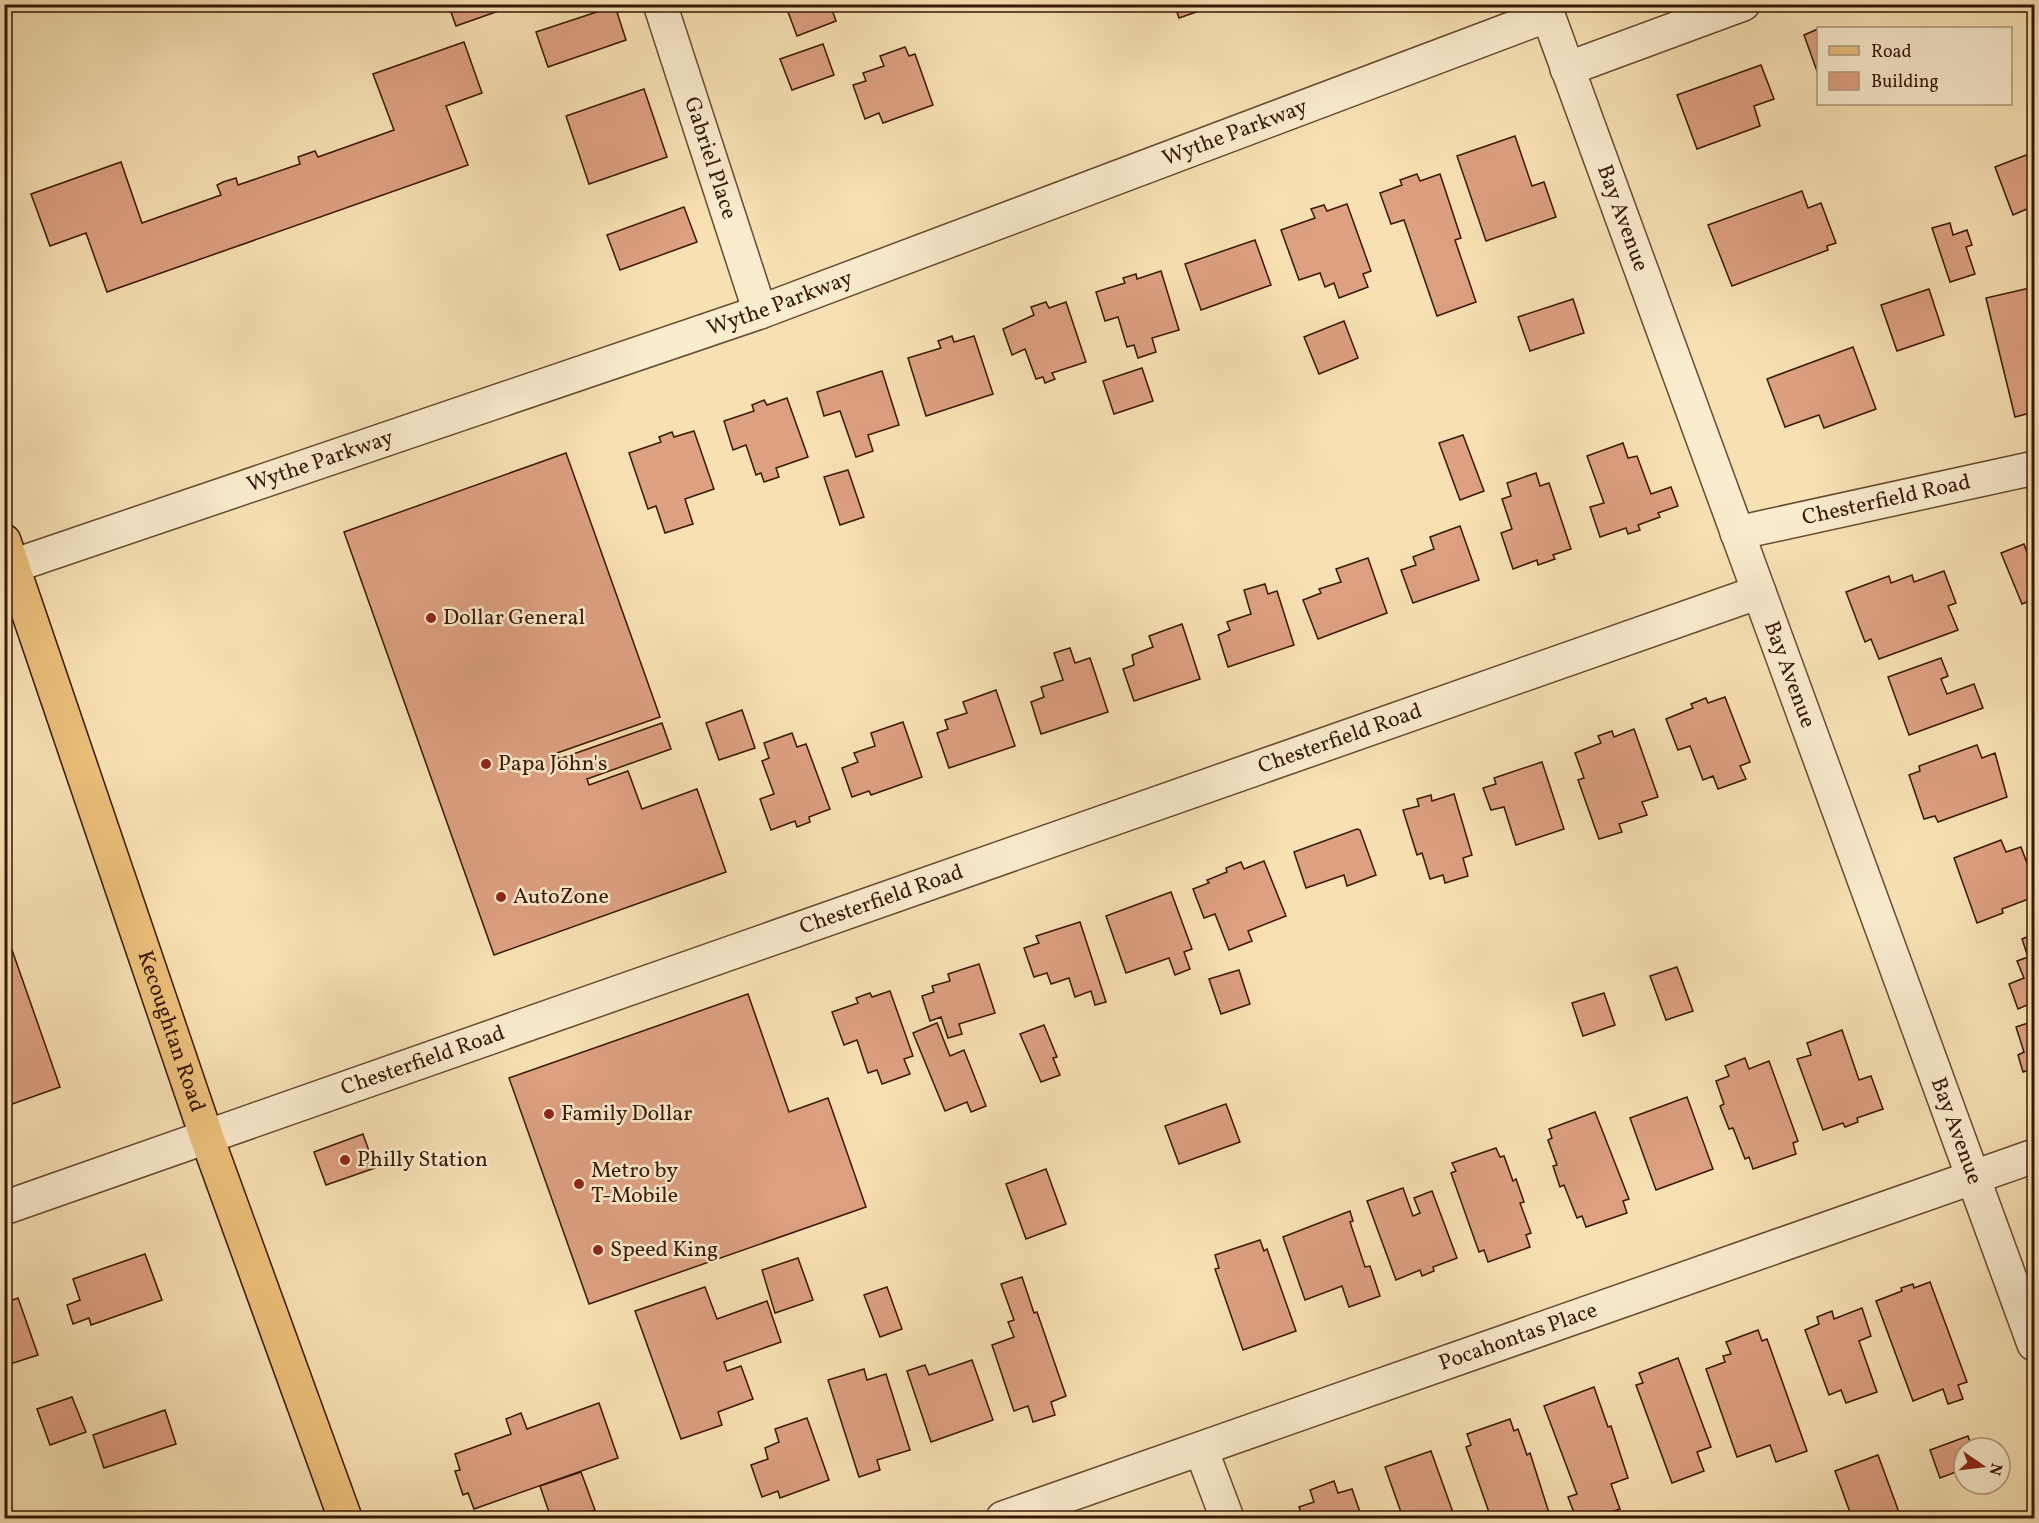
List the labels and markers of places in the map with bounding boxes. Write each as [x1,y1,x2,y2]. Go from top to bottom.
place label: Dollar General [443,603,585,634]
marker: Dollar General [424,611,438,625]
place label: Papa John's [498,749,607,780]
marker: Papa John's [479,757,493,771]
place label: AutoZone [513,882,609,913]
marker: AutoZone [494,890,508,904]
place label: Family Dollar [561,1099,692,1130]
marker: Family Dollar [542,1107,556,1121]
place label: Philly Station [357,1145,488,1176]
marker: Philly Station [338,1153,352,1167]
place label: Metro by T-Mobile [591,1156,678,1212]
marker: Metro by T-Mobile [572,1177,586,1191]
place label: Speed King [610,1235,718,1266]
marker: Speed King [591,1243,605,1257]

